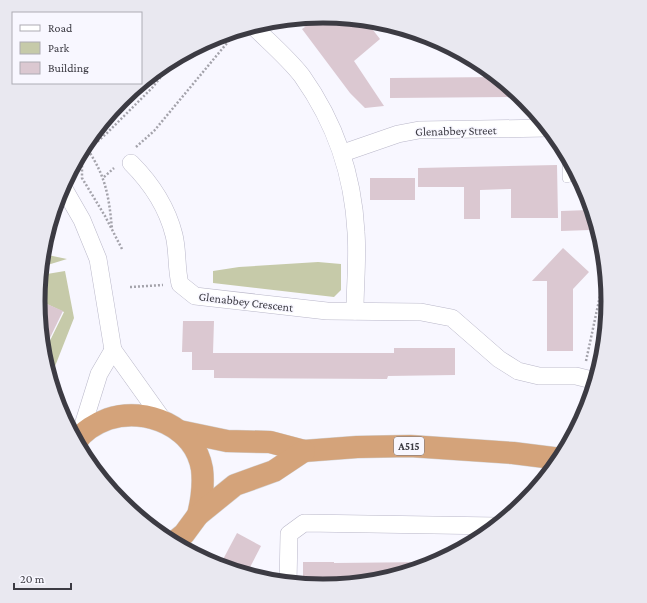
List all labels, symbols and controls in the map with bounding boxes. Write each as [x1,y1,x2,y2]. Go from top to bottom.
legend [12,12,142,84]
text: Road [48,21,73,35]
text: Park [48,41,70,55]
text: Building [48,61,89,75]
street label: Glenabbey Street [415,123,498,139]
street label: Glenabbey Crescent [198,289,295,315]
road number: A515 [394,437,424,455]
scale bar [14,565,71,591]
text: 20 m [20,572,45,586]

